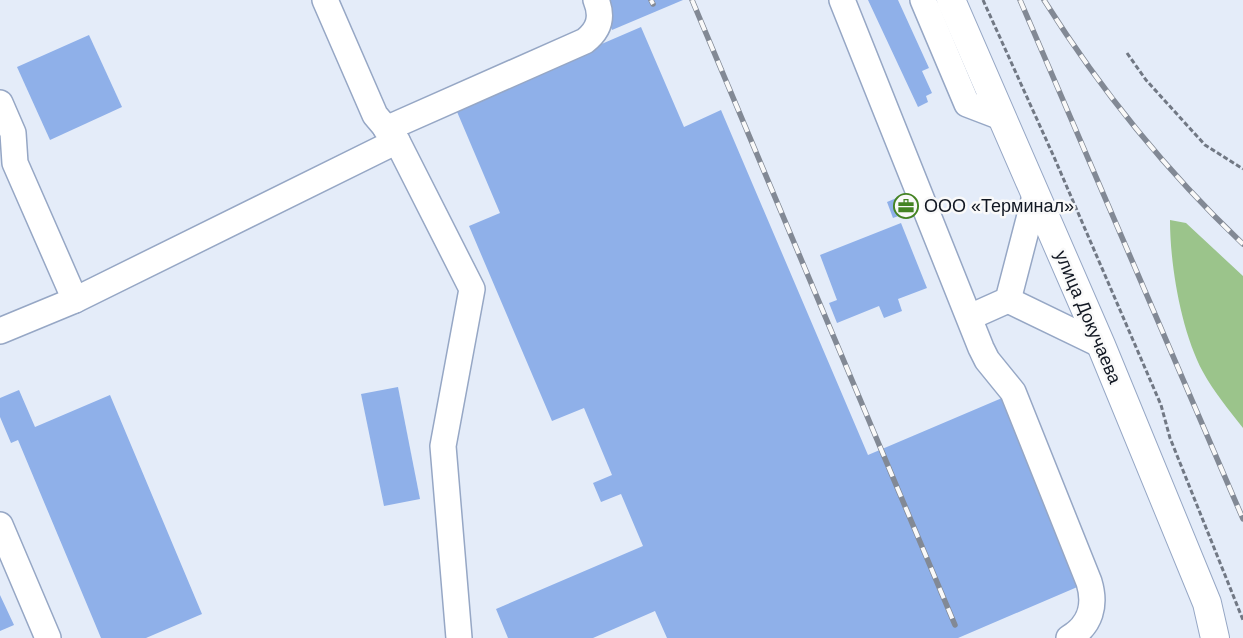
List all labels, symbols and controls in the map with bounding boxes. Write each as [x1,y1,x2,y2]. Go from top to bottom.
office icon: ООО «Терминал» [893,193,919,219]
place label: ООО «Терминал» [924,196,1074,216]
street label: улица Докучаева [1051,247,1125,388]

